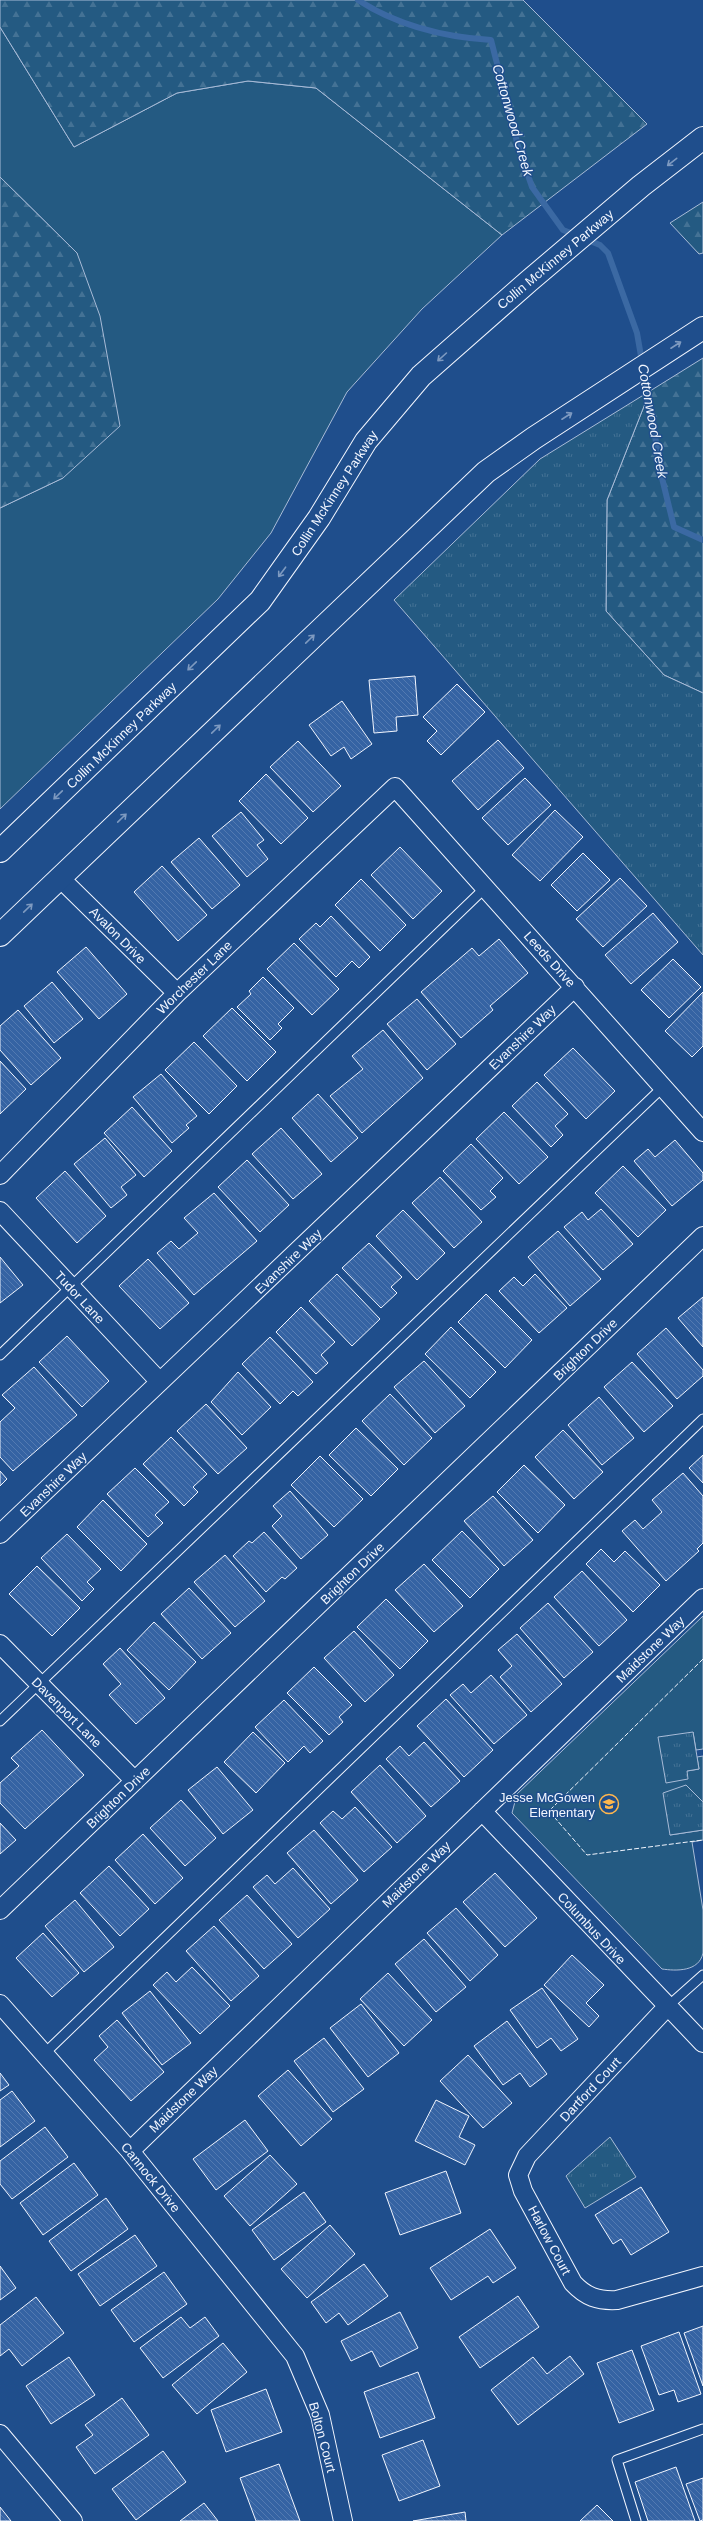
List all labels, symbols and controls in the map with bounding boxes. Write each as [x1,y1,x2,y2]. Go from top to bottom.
water label: Cottonwood Creek [489,62,537,179]
one-way arrow [667,158,678,166]
street label: Collin McKinney Parkway [494,206,617,312]
one-way arrow [670,341,682,349]
one-way arrow [438,352,448,361]
water label: Cottonwood Creek [635,363,671,480]
one-way arrow [561,412,572,420]
street label: Collin McKinney Parkway [288,427,381,559]
one-way arrow [277,567,286,578]
one-way arrow [305,634,315,644]
one-way arrow [187,661,197,671]
street label: Collin McKinney Parkway [63,679,180,792]
one-way arrow [211,724,221,733]
one-way arrow [53,790,63,800]
one-way arrow [117,814,127,823]
one-way arrow [23,903,33,913]
street label: Avalon Drive [86,904,149,967]
street label: Leeds Drive [521,929,578,990]
street label: Worchester Lane [154,938,235,1017]
street label: Evanshire Way [486,1001,559,1073]
street label: Evanshire Way [252,1225,325,1297]
street label: Tudor Lane [52,1268,108,1327]
street label: Brighton Drive [551,1315,620,1383]
street label: Evanshire Way [17,1448,90,1520]
street label: Brighton Drive [318,1539,387,1607]
street label: Maidstone Way [613,1613,688,1686]
street label: Davenport Lane [29,1674,105,1750]
street label: Brighton Drive [84,1763,153,1831]
place label: Jesse McGowen Elementary [499,1790,595,1820]
school or university icon: Jesse McGowen Elementary [598,1793,620,1815]
street label: Maidstone Way [379,1838,454,1911]
street label: Columbus Drive [555,1889,629,1967]
street label: Dartford Court [557,2054,624,2125]
street label: Maidstone Way [146,2063,221,2136]
street label: Cannock Drive [118,2139,183,2215]
street label: Harlow Court [525,2203,574,2278]
street label: Bolton Court [306,2400,339,2474]

